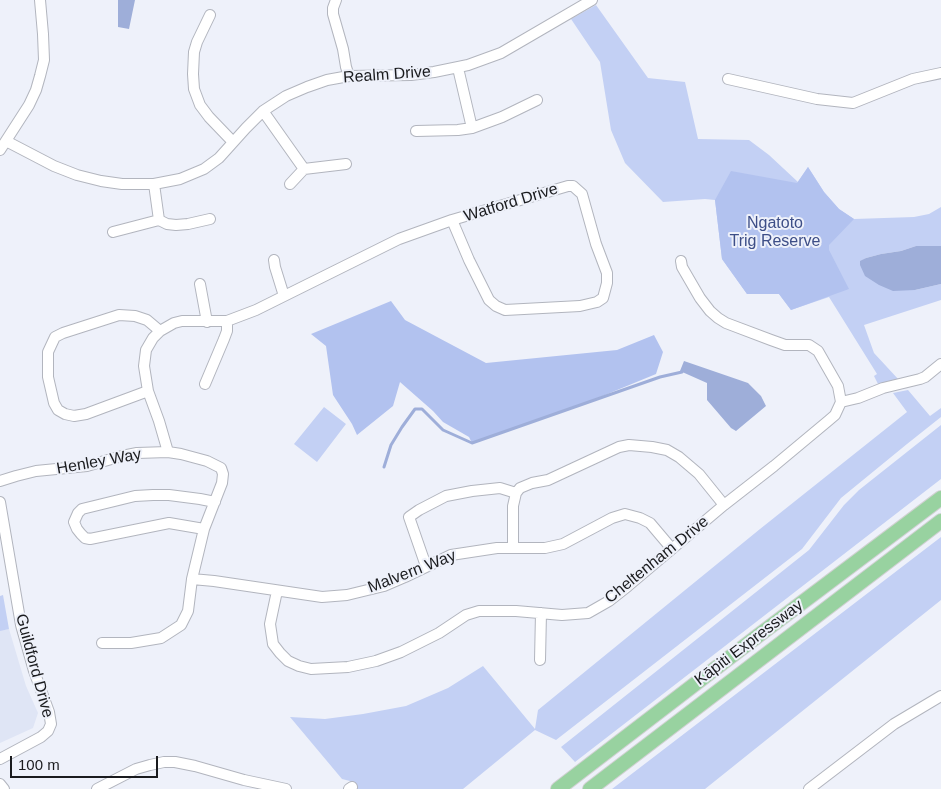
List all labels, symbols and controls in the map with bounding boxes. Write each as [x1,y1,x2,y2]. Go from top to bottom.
street label: Realm Drive [342,62,432,88]
street label: Watford Drive [462,180,560,226]
park label: Ngatoto Trig Reserve [730,214,820,252]
street label: Henley Way [55,445,143,479]
street label: Cheltenham Drive [601,512,713,608]
street label: Malvern Way [365,546,459,598]
street label: Kāpiti Expressway [691,596,807,690]
street label: Guildford Drive [11,612,57,720]
scale bar [12,746,160,778]
text: 100 m [18,756,60,773]

